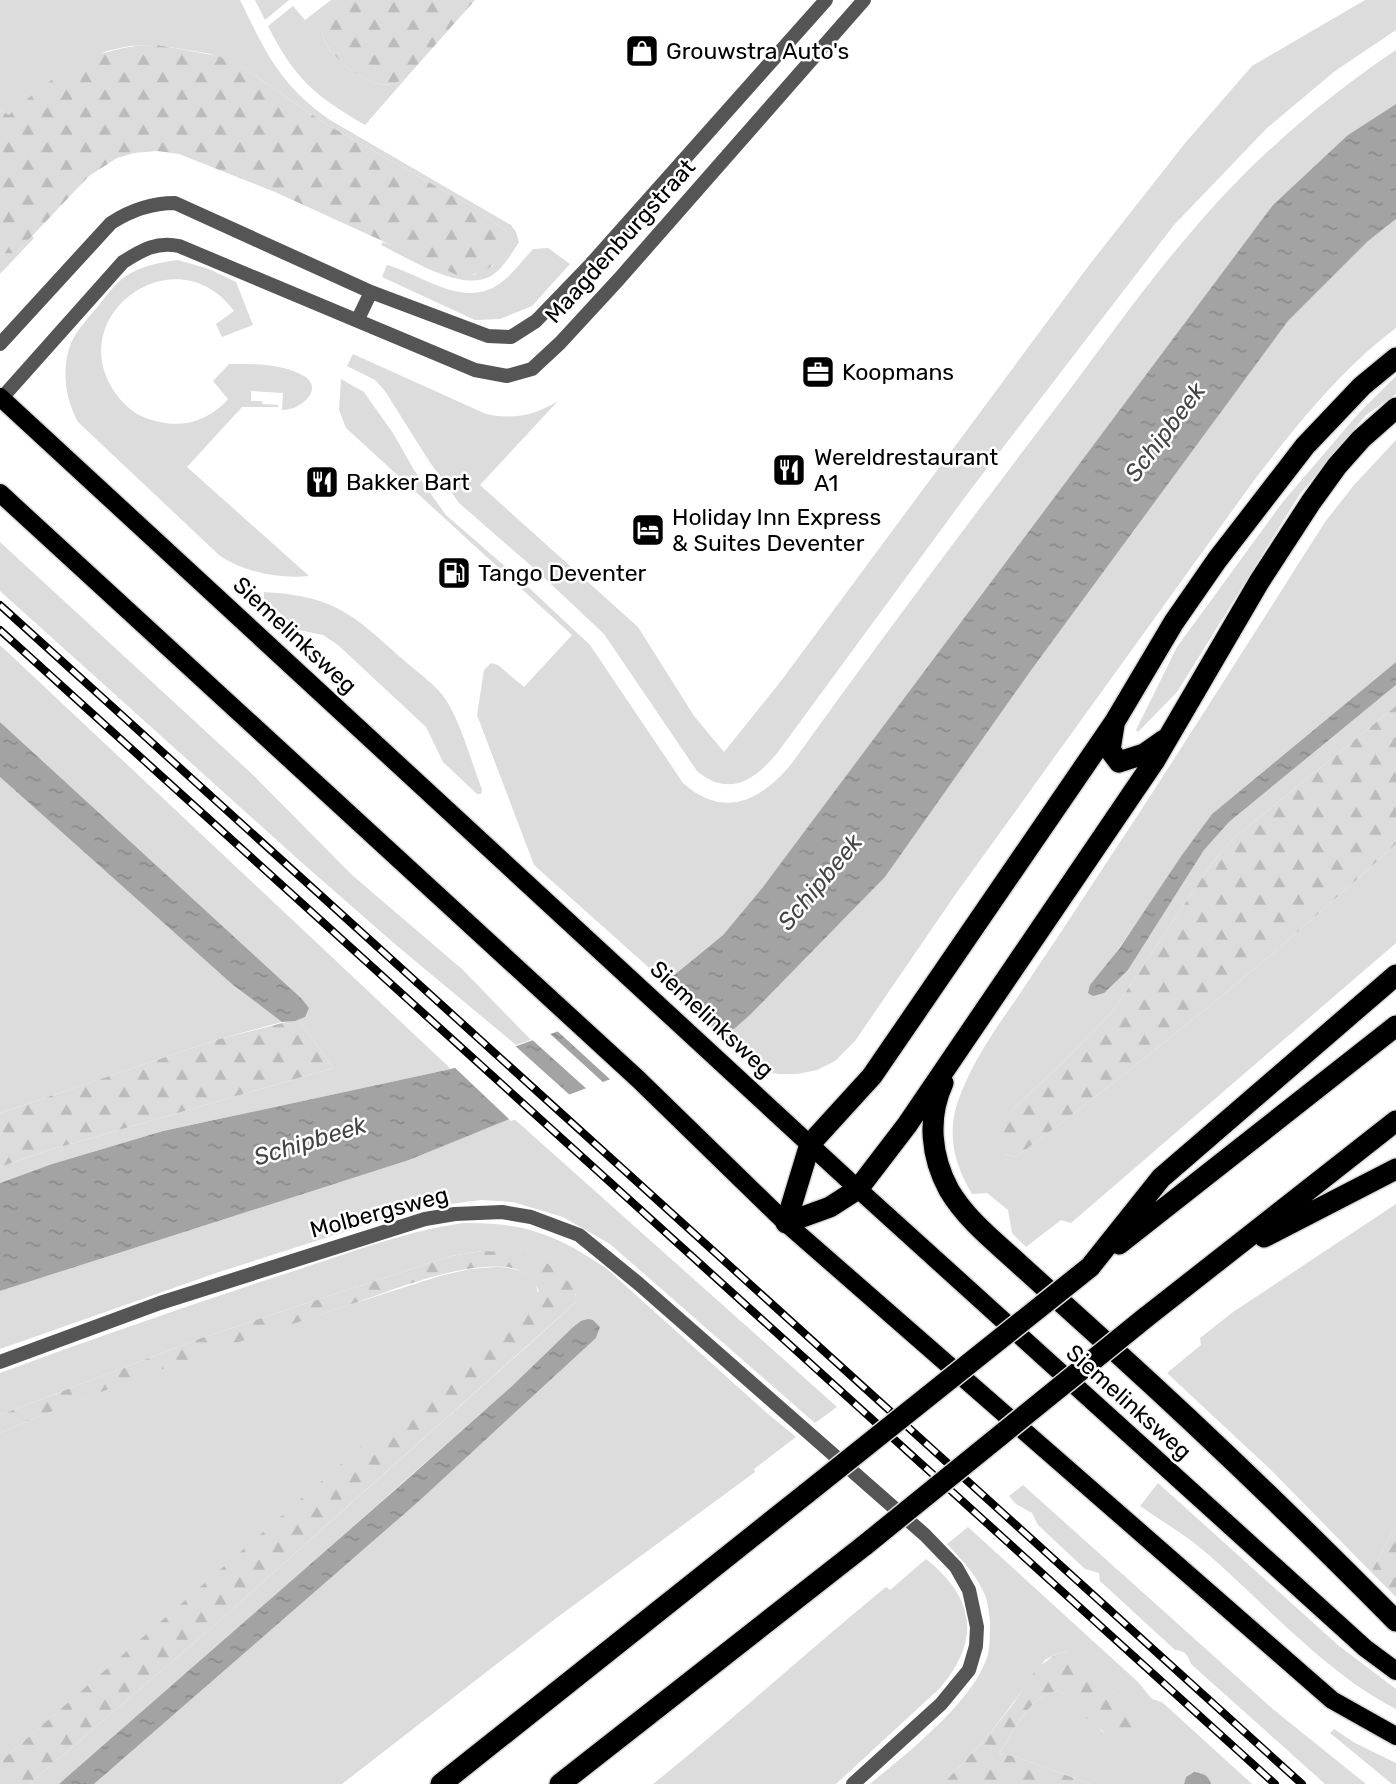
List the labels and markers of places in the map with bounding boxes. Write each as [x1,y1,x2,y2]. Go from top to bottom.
shop icon: Grouwstra Auto's [623,32,661,70]
place label: Grouwstra Auto's [666,37,849,65]
office icon: Koopmans [799,353,837,391]
place label: Koopmans [842,358,954,386]
place label: Wereldrestaurant A1 [814,443,998,497]
restaurant icon: Wereldrestaurant A1 [770,451,808,489]
restaurant icon: Bakker Bart [303,463,341,501]
place label: Bakker Bart [346,468,470,496]
place label: Holiday Inn Express & Suites Deventer [672,503,881,557]
hotel icon: Holiday Inn Express & Suites Deventer [629,511,667,549]
fuel station icon: Tango Deventer [435,554,473,592]
place label: Tango Deventer [478,559,647,587]

